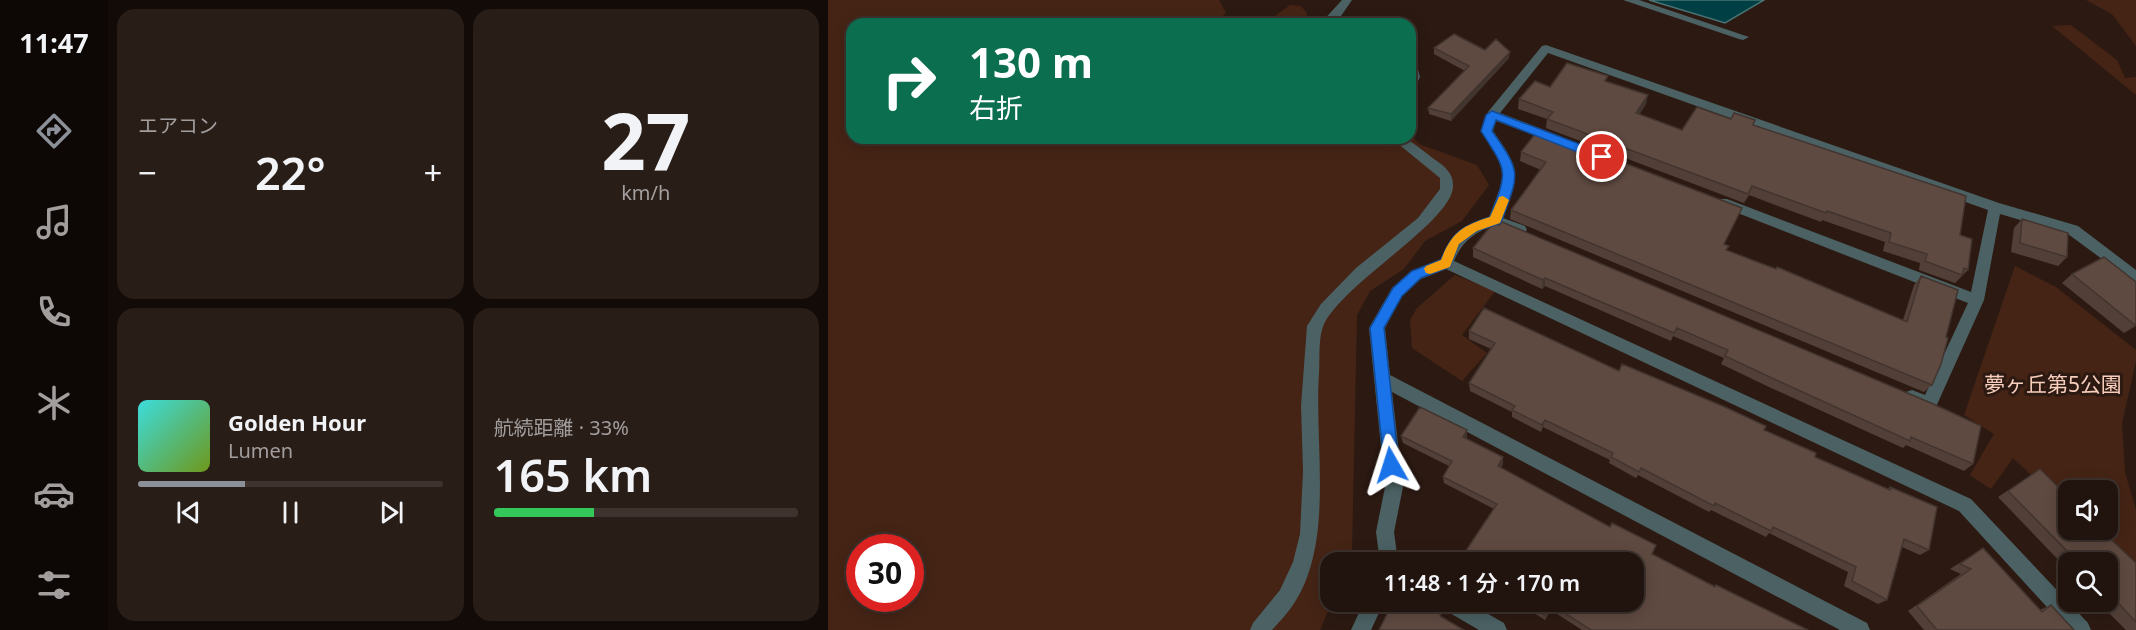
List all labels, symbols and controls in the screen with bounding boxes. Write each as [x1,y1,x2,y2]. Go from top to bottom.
text: 11:47 [19,24,89,61]
text: 130 m [969,33,1093,90]
icon: right [870,42,948,120]
text: 27 [601,87,690,193]
text: 右折 [969,89,1023,126]
icon: directions [33,110,75,152]
text: エアコン [138,112,218,139]
pin [1576,131,1627,182]
icon: arrive [1585,140,1618,173]
text: 22° [255,142,326,203]
text: − [138,150,157,195]
text: + [424,150,443,195]
text: km/h [621,179,670,206]
icon: music [33,201,75,243]
icon: phone [33,291,75,333]
park label: 夢ヶ丘第5公園 [1984,370,2122,398]
icon: climate [33,382,75,424]
text: Golden Hour [228,407,366,437]
text: 航続距離 · 33% [494,414,629,441]
position arrow [1359,433,1423,497]
text: Lumen [228,437,293,464]
text: 165 km [494,444,652,505]
icon: car [33,473,75,515]
map controls [2058,480,2118,612]
button: sound [2058,480,2118,540]
icon: previous [172,496,205,529]
icon: pause [274,496,307,529]
icon: next [375,496,408,529]
speed limit sign: 30 [846,534,924,612]
button: search [2058,552,2118,612]
icon: filters [33,564,75,606]
text: 11:48 · 1 分 · 170 m [1384,567,1580,597]

